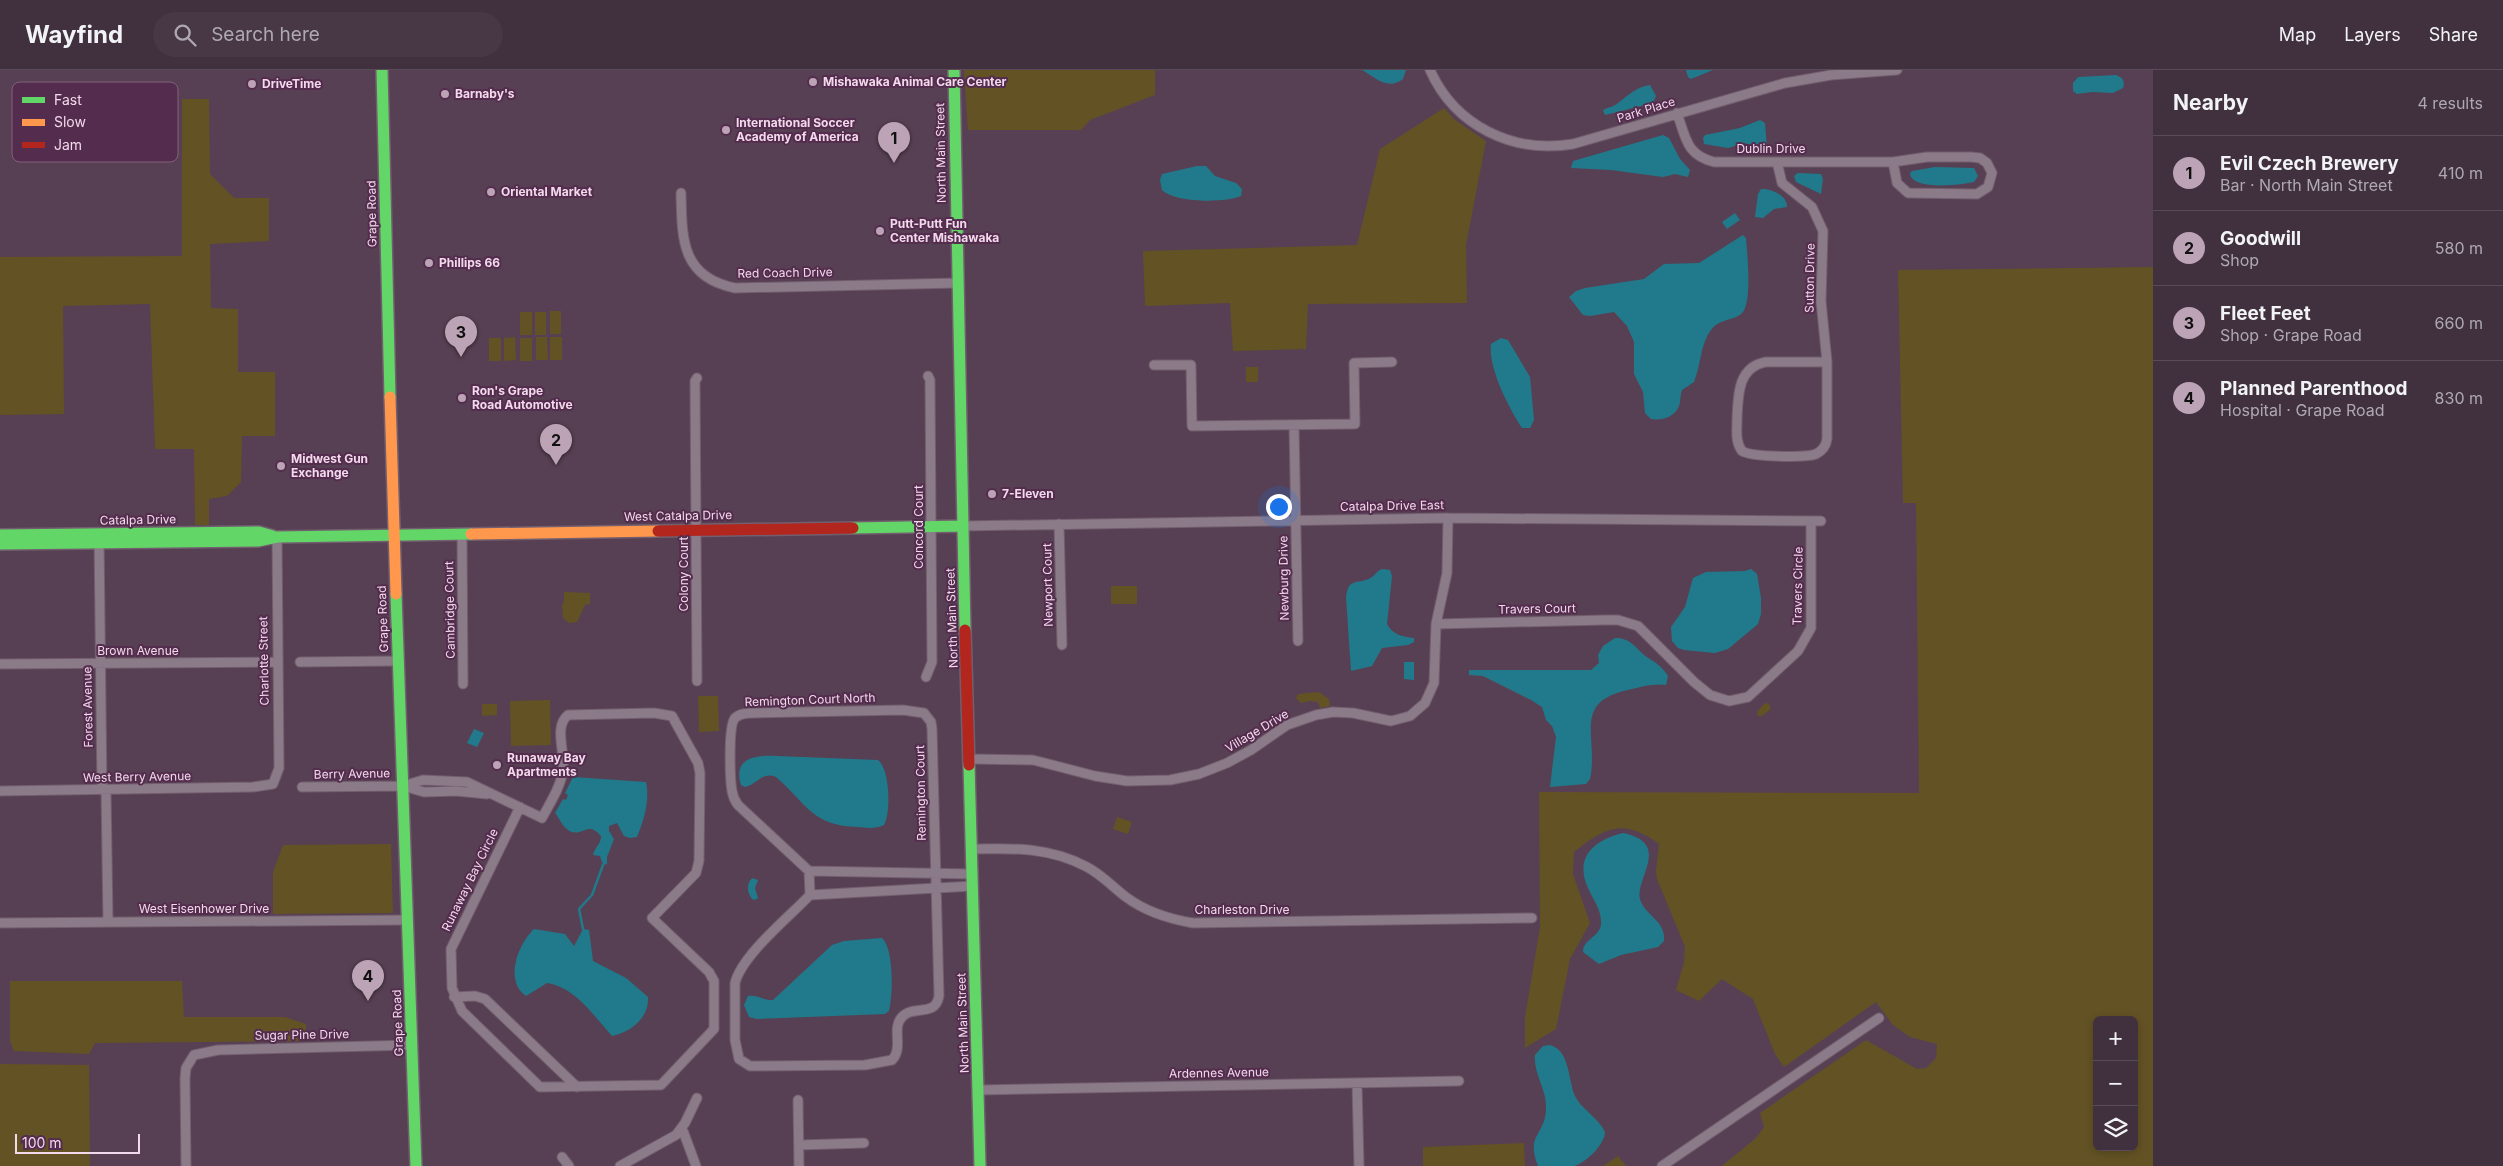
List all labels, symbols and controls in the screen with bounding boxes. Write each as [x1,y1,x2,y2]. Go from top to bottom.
search box [153,12,503,57]
text: Wayfind [25,20,123,49]
icon: search [171,21,199,49]
text: Search here [211,23,320,46]
text: Map [2279,24,2316,45]
text: Layers [2344,24,2401,45]
text: Share [2429,24,2478,45]
place label: Mishawaka Animal Care Center [823,74,1007,89]
place label: DriveTime [262,76,321,91]
marker: Mishawaka Animal Care Center [807,76,819,88]
marker: DriveTime [246,78,258,90]
legend [12,82,178,162]
place label: Barnaby's [455,86,515,101]
marker: Barnaby's [439,88,451,100]
text: Nearby [2173,90,2248,115]
text: Fast [54,91,82,108]
text: 4 results [2418,93,2483,113]
street label: Park Place [1615,94,1677,125]
street label: North Main Street [932,103,949,203]
text: Slow [54,113,86,130]
place label: International Soccer Academy of America [736,115,859,144]
pin: 1 [878,122,910,163]
marker: International Soccer Academy of America [720,124,732,136]
text: Jam [54,136,82,153]
street label: Dublin Drive [1736,141,1806,156]
text: Evil Czech Brewery [2220,152,2399,175]
text: 1 [2186,163,2192,183]
text: 410 m [2438,163,2483,183]
text: Bar · North Main Street [2220,175,2393,195]
street label: Grape Road [363,180,380,248]
place label: Oriental Market [501,184,593,199]
marker: Oriental Market [485,186,497,198]
place label: Putt-Putt Fun Center Mishawaka [890,216,999,245]
marker: Putt-Putt Fun Center Mishawaka [874,225,886,237]
text: Goodwill [2220,227,2301,250]
text: 2 [2184,238,2194,258]
text: 580 m [2435,238,2483,258]
street label: Sutton Drive [1801,243,1818,313]
text: Shop [2220,250,2259,270]
place label: Phillips 66 [439,255,500,270]
marker: Phillips 66 [423,257,435,269]
street label: Red Coach Drive [737,264,833,281]
text: Fleet Feet [2220,302,2311,325]
text: 3 [2184,313,2194,333]
text: 660 m [2435,313,2483,333]
pin: 3 [445,316,477,357]
text: Shop · Grape Road [2220,325,2362,345]
text: Planned Parenthood [2220,377,2408,400]
place label: Ron's Grape Road Automotive [472,383,573,412]
text: 4 [2184,388,2194,408]
text: 830 m [2435,388,2483,408]
marker: Ron's Grape Road Automotive [456,392,468,404]
text: Hospital · Grape Road [2220,400,2385,420]
pin: 2 [540,424,572,465]
place label: Midwest Gun Exchange [291,451,368,480]
marker: Midwest Gun Exchange [275,460,287,472]
street label: Concord Court [911,485,926,569]
place label: 7-Eleven [1002,486,1054,501]
marker: 7-Eleven [986,488,998,500]
your location [1266,494,1292,520]
street label: Catalpa Drive East [1340,497,1444,514]
street label: West Catalpa Drive [624,507,732,524]
street label: Catalpa Drive [100,511,176,528]
street label: Newburg Drive [1275,535,1292,621]
street label: Colony Court [676,537,691,611]
street label: Newport Court [1039,543,1056,627]
street label: Travers Circle [1789,547,1806,625]
street label: Cambridge Court [441,561,458,659]
street label: North Main Street [942,568,961,668]
street label: Grape Road [374,585,391,653]
street label: Travers Court [1498,600,1576,617]
street label: Charlotte Street [255,616,272,706]
street label: Brown Avenue [97,643,179,658]
street label: Forest Avenue [79,666,96,748]
street label: Remington Court North [744,690,876,709]
street label: Village Drive [1222,706,1291,755]
street label: Remington Court [912,745,929,841]
place label: Runaway Bay Apartments [507,750,586,779]
marker: Runaway Bay Apartments [491,759,503,771]
street label: Berry Avenue [314,765,390,782]
street label: West Berry Avenue [83,768,191,785]
street label: Runaway Bay Circle [438,826,501,934]
street label: West Eisenhower Drive [139,901,269,916]
street label: Charleston Drive [1195,902,1289,917]
pin: 4 [352,960,384,1001]
street label: North Main Street [953,973,972,1073]
street label: Grape Road [389,989,406,1057]
map controls [2093,1016,2138,1151]
button: + [2093,1016,2138,1061]
street label: Sugar Pine Drive [255,1026,349,1043]
button: − [2093,1061,2138,1106]
street label: Ardennes Avenue [1169,1064,1269,1081]
button: layers [2093,1106,2138,1151]
scale bar [15,1131,140,1154]
text: 100 m [22,1134,62,1151]

